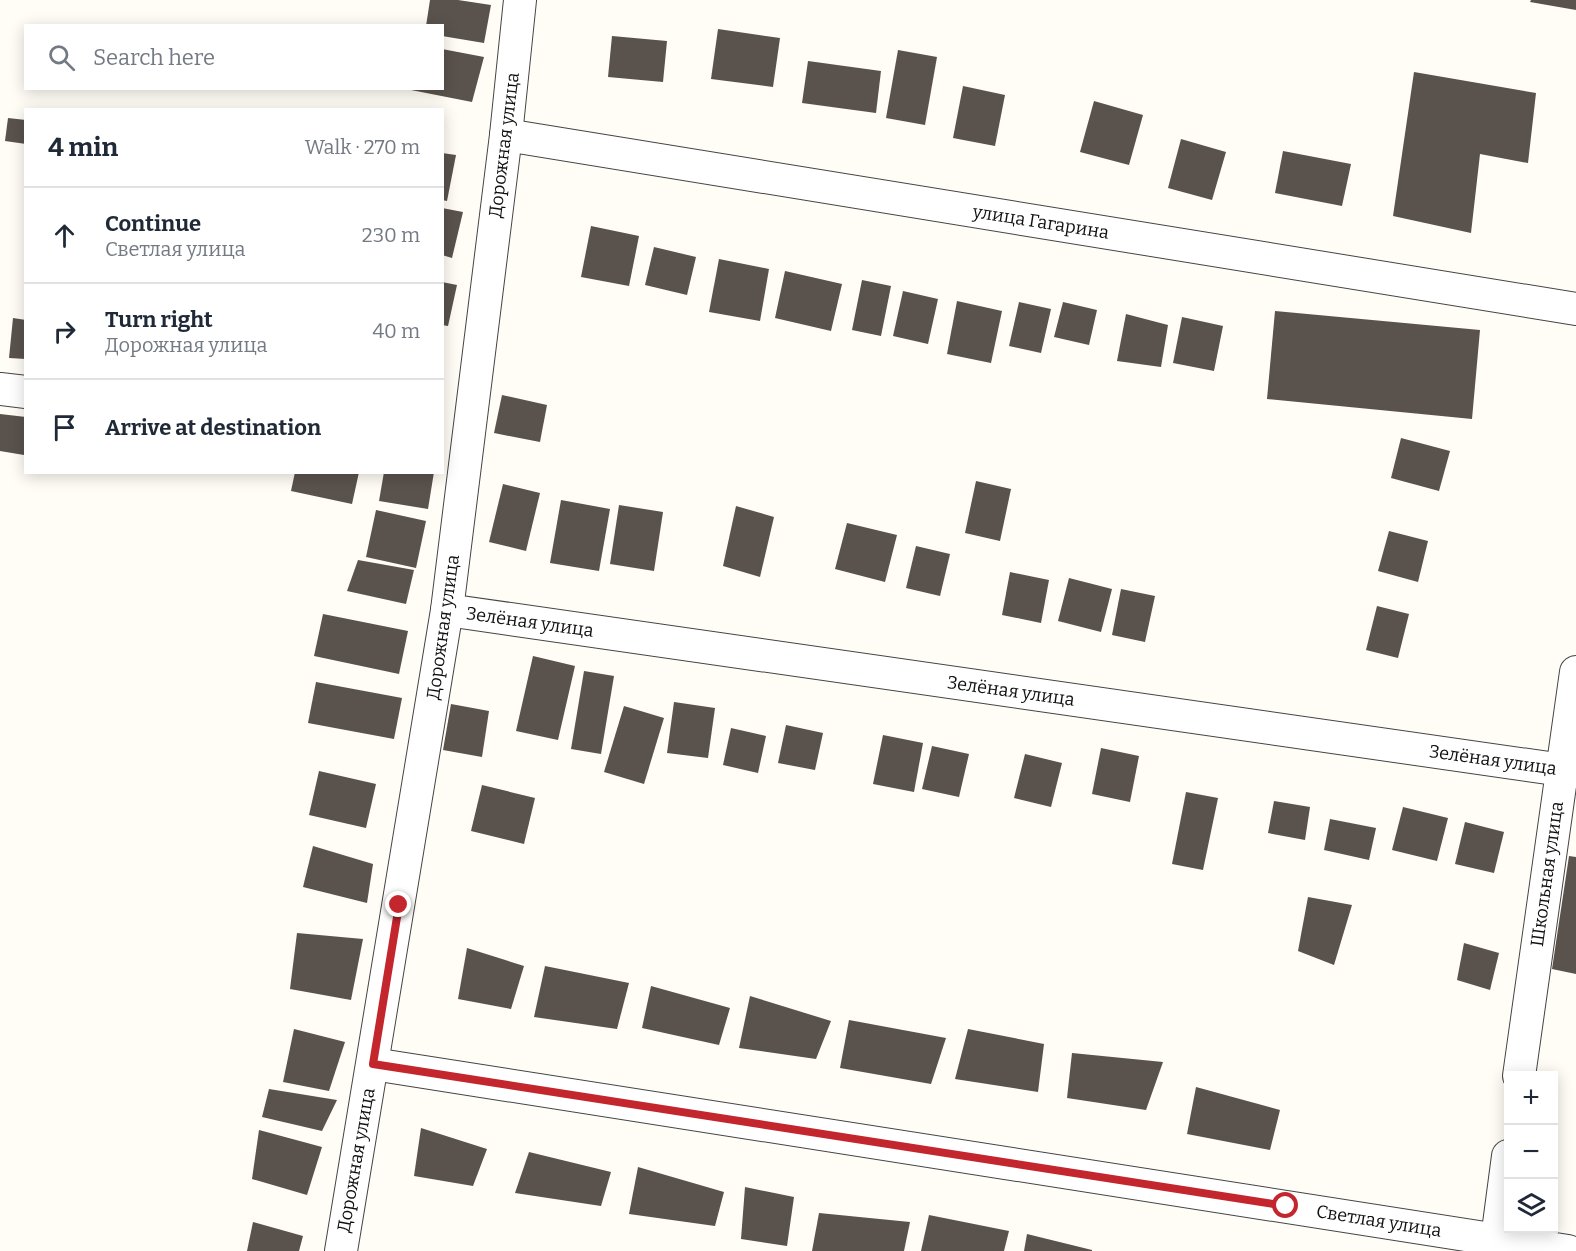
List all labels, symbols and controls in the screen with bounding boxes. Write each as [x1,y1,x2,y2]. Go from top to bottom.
search box [24,24,444,90]
icon: search [45,41,78,74]
text: Search here [93,44,215,71]
street label: Дорожная улица [484,71,524,219]
text: 4 min [48,132,118,163]
text: Walk · 270 m [305,135,420,159]
street label: улица Гагарина [970,200,1111,244]
text: Continue [105,210,201,237]
icon: ahead [48,219,81,252]
text: 230 m [362,223,420,247]
text: Светлая улица [105,237,246,261]
text: Turn right [105,306,213,333]
icon: right [48,315,81,348]
text: 40 m [372,319,420,343]
text: Дорожная улица [105,333,268,357]
icon: arrive [48,411,81,444]
text: Arrive at destination [105,414,321,441]
street label: Дорожная улица [422,553,464,701]
street label: Зелёная улица [465,602,595,642]
street label: Зелёная улица [946,671,1076,711]
street label: Зелёная улица [1428,740,1558,780]
street label: Школьная улица [1526,800,1568,948]
route end [385,891,411,917]
map controls [1504,1071,1558,1233]
button: + [1504,1071,1558,1125]
street label: Дорожная улица [332,1086,380,1234]
button: − [1504,1125,1558,1179]
button: layers [1504,1179,1558,1233]
route start [1272,1192,1298,1218]
street label: Светлая улица [1315,1200,1443,1242]

